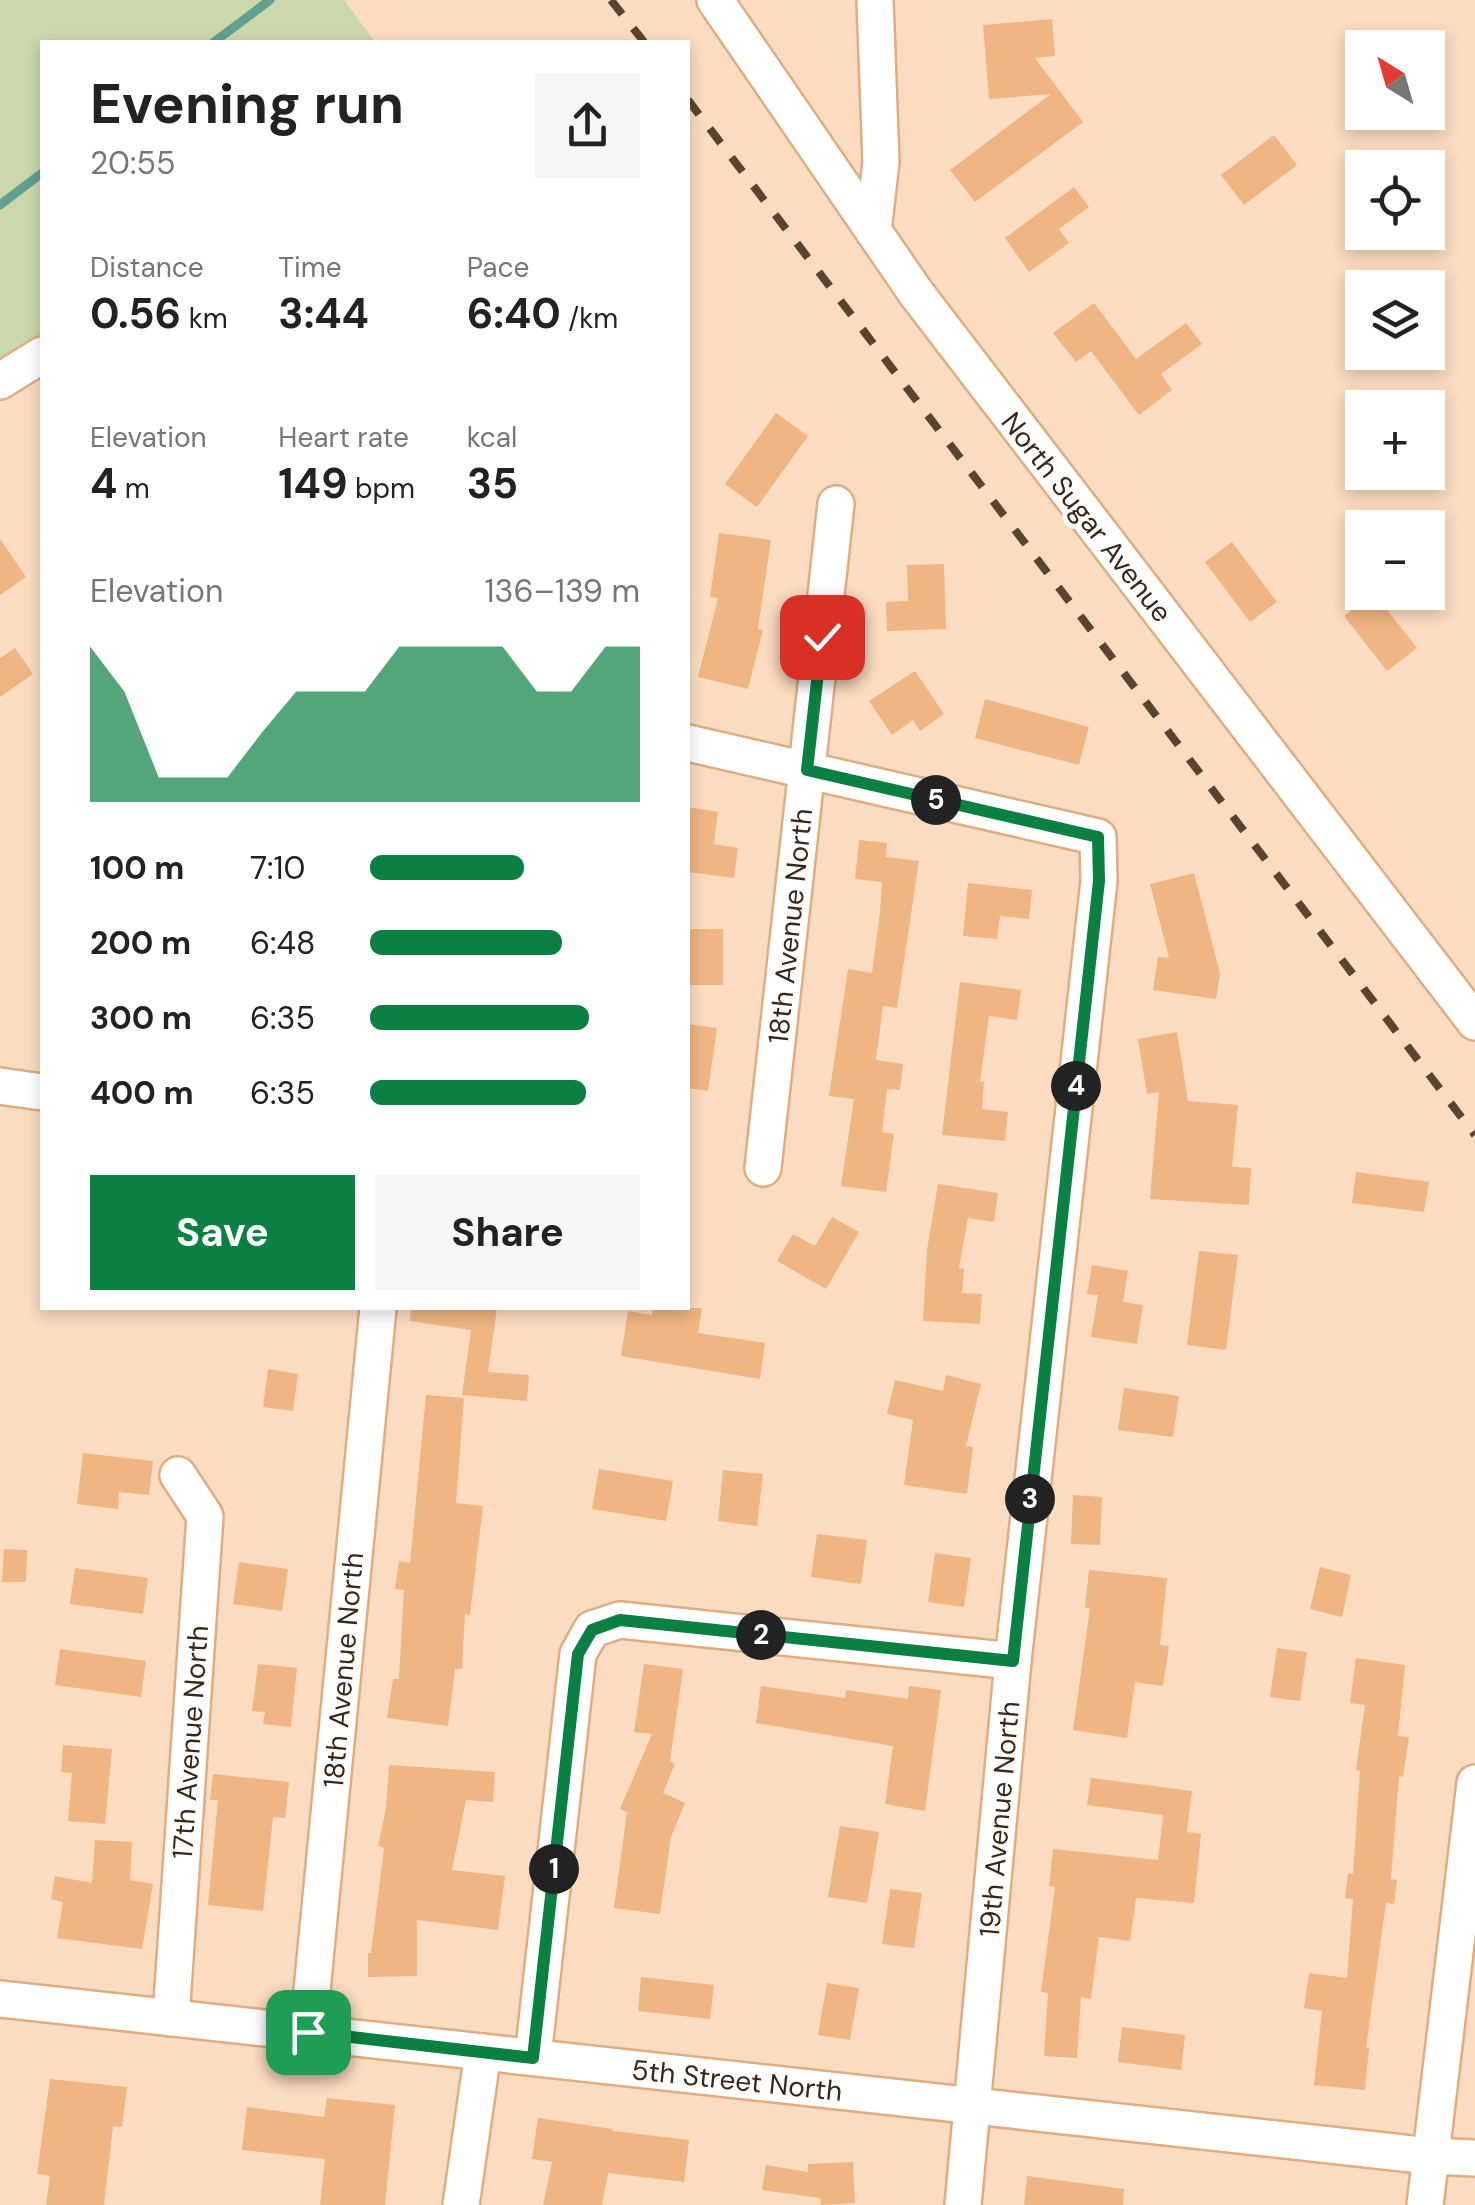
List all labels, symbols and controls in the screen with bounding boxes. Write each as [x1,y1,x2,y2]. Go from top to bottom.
north arrow [1345,30,1445,130]
map controls [1345,30,1445,610]
text: Evening run [90,68,404,140]
button: share [535,73,640,178]
text: 20:55 [90,142,176,184]
button: locate [1345,150,1445,250]
text: Distance [90,249,204,286]
text: Time [278,249,342,286]
text: Pace [467,249,529,286]
button: layers [1345,270,1445,370]
text: 0.56 [90,286,181,341]
text: 3:44 [278,286,369,341]
text: 6:40 [467,286,561,341]
text: km [181,300,228,337]
text: /km [561,300,618,337]
button: + [1345,390,1445,490]
street label: North Sugar Avenue [993,405,1180,630]
text: Elevation [90,419,207,456]
text: Heart rate [278,419,409,456]
text: kcal [467,419,517,456]
text: 4 [90,456,117,511]
text: 149 [278,456,348,511]
text: 35 [467,456,518,511]
text: m [117,470,150,507]
text: bpm [348,470,415,507]
button: − [1345,510,1445,610]
text: Elevation [90,570,223,612]
text: 136–139 m [485,570,640,612]
pin [780,595,865,680]
icon: check [795,610,850,665]
pin: 5 [911,775,961,825]
text: 5 [927,781,945,818]
street label: 18th Avenue North [760,807,821,1045]
text: 100 m [90,847,184,889]
text: 7:10 [250,847,305,889]
text: 200 m [90,922,191,964]
text: 6:48 [250,922,315,964]
text: 300 m [90,997,192,1039]
text: 6:35 [250,997,315,1039]
pin: 4 [1051,1061,1101,1111]
text: 4 [1067,1067,1085,1104]
text: 400 m [90,1072,194,1114]
text: 6:35 [250,1072,315,1114]
button: Save [90,1175,355,1290]
button: Share [375,1175,640,1290]
pin: 3 [1005,1474,1055,1524]
text: 3 [1022,1480,1038,1517]
street label: 18th Avenue North [315,1551,372,1789]
pin: 2 [736,1610,786,1660]
text: 2 [753,1616,769,1653]
street label: 17th Avenue North [164,1624,217,1860]
street label: 19th Avenue North [971,1699,1028,1939]
pin: 1 [529,1844,579,1894]
text: 1 [549,1850,559,1887]
pin [266,1990,351,2075]
icon: arrive [281,2005,336,2060]
street label: 5th Street North [630,2051,844,2110]

